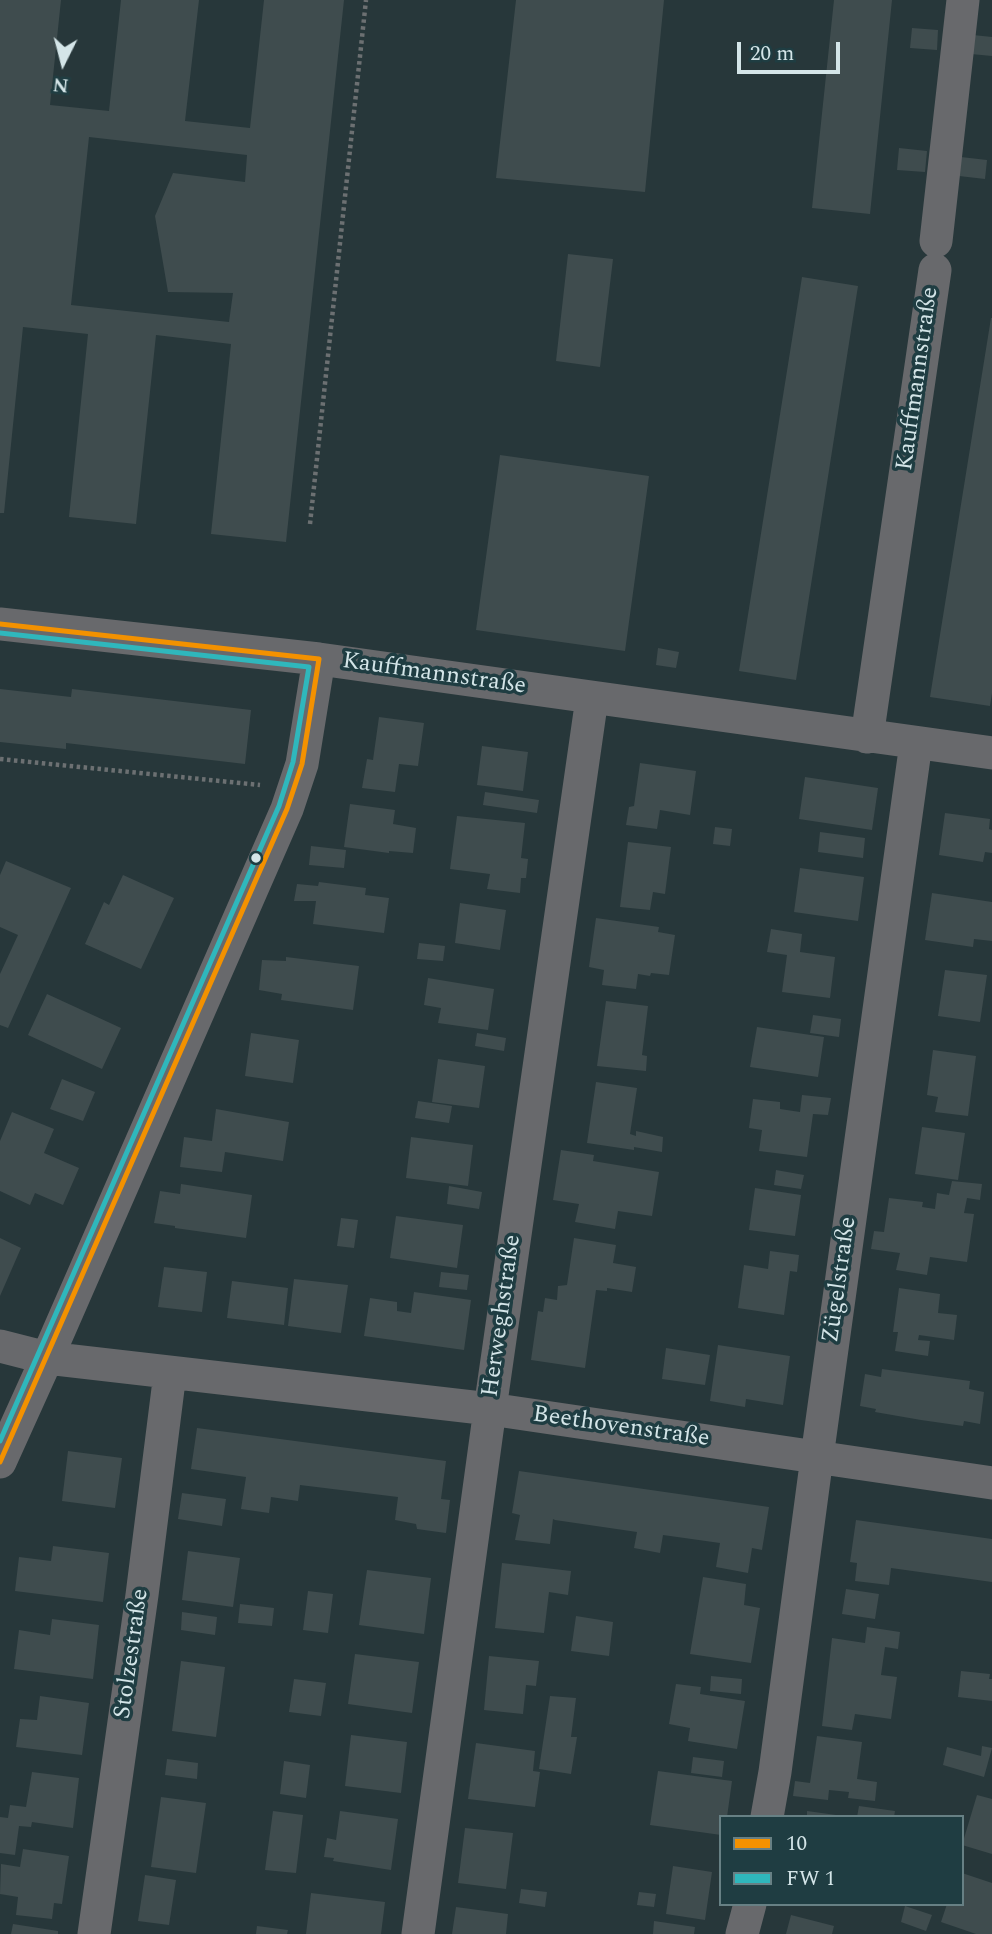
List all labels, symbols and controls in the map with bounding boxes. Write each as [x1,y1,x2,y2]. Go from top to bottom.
north arrow [28,28,98,98]
scale bar [740,28,843,72]
text: 20 m [750,38,794,70]
text: N [52,69,70,100]
street label: Kauffmannstraße [892,285,946,473]
street label: Kauffmannstraße [340,648,528,702]
unlabelled marker [249,851,263,865]
street label: Zügelstraße [818,1215,864,1345]
street label: Herweghstraße [477,1233,529,1399]
street label: Beethovenstraße [531,1401,711,1455]
street label: Stolzestraße [110,1587,156,1721]
legend [719,1815,964,1906]
text: 10 [786,1828,807,1860]
text: FW 1 [786,1863,835,1895]

